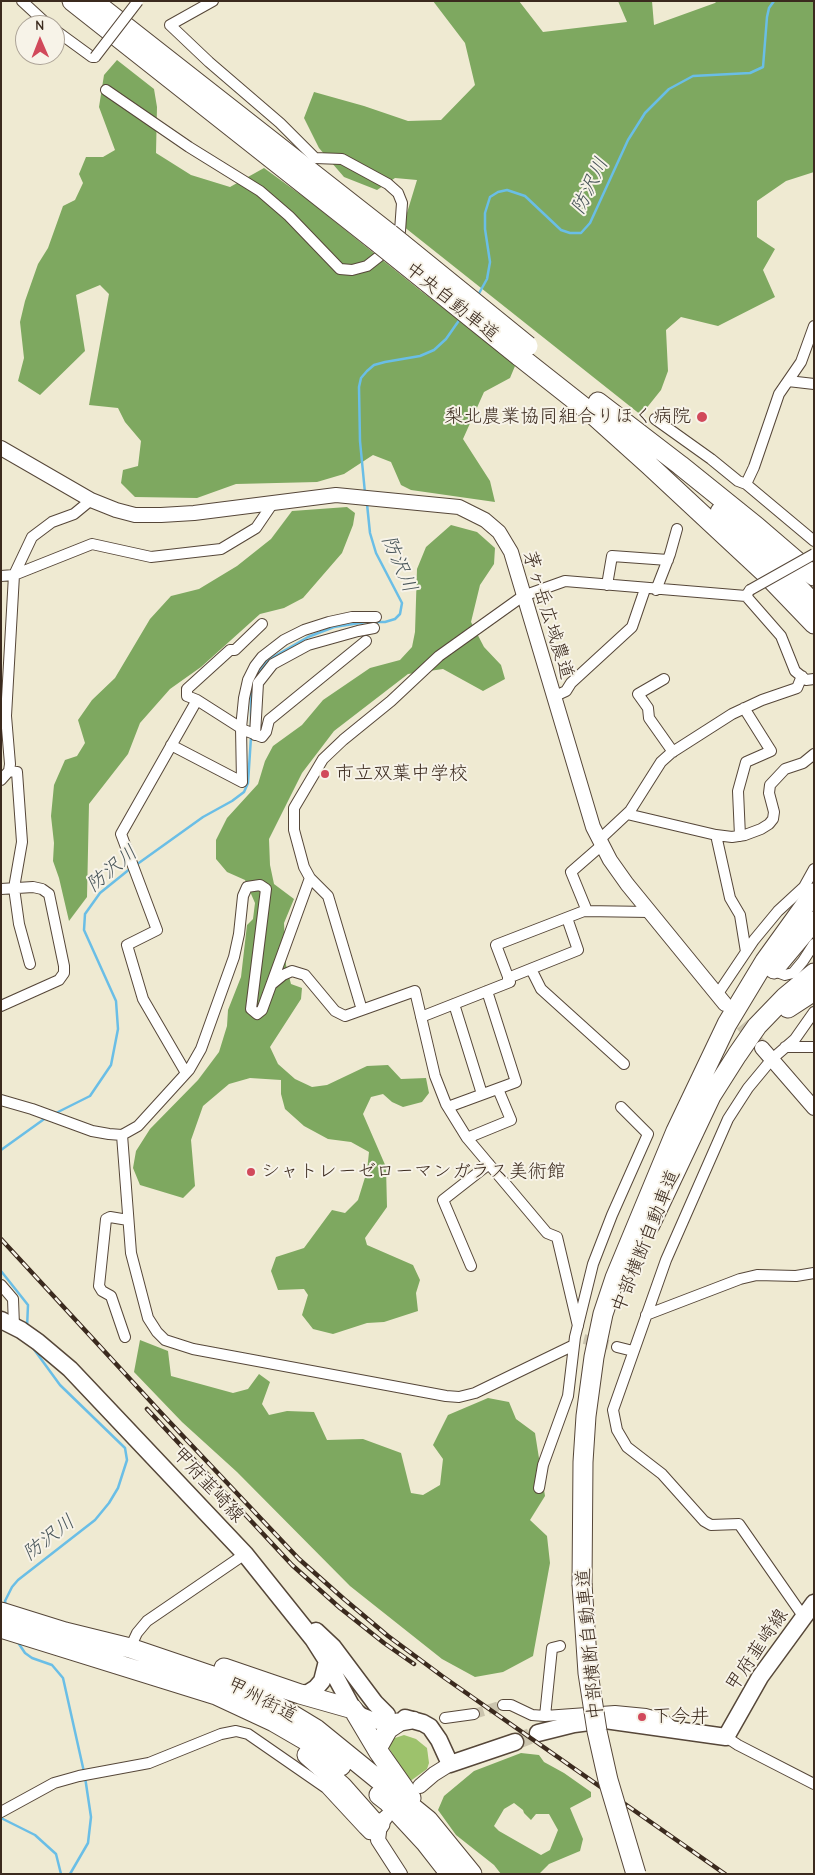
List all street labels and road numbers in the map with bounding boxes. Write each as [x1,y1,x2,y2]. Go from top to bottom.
street label: 中央自動車道 [401,257,503,347]
street label: 茅ヶ岳広域農道 [518,548,578,682]
street label: 中部横断自動車道 [607,1166,685,1316]
street label: 甲府韮崎線 [167,1442,249,1528]
street label: 中部横断自動車道 [572,1567,608,1721]
street label: 甲府韮崎線 [721,1604,793,1696]
street label: 甲州街道 [223,1673,301,1727]

